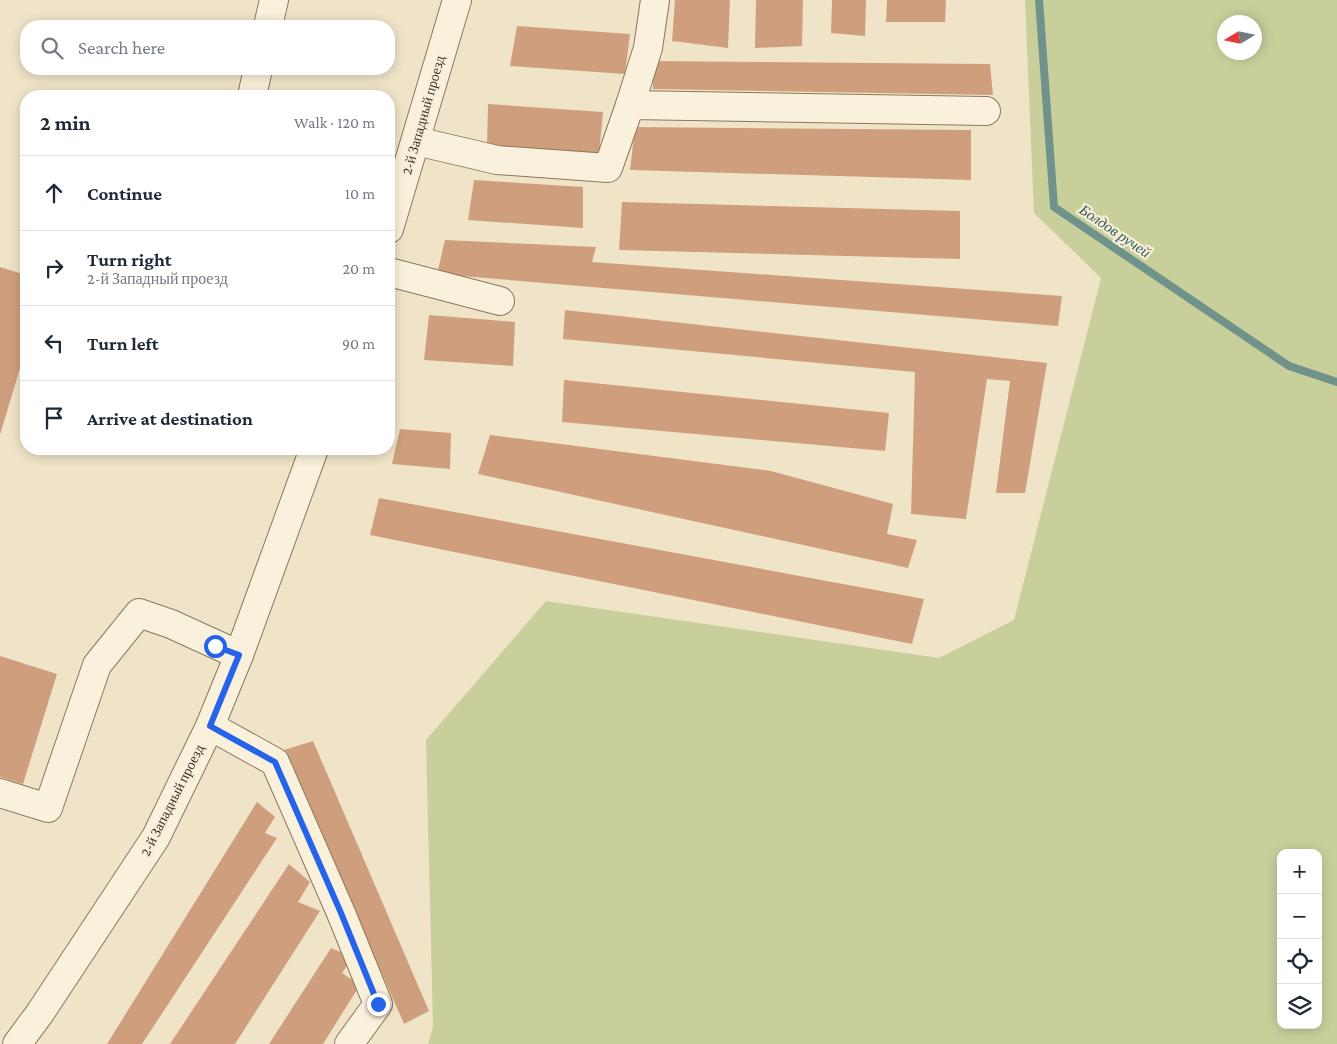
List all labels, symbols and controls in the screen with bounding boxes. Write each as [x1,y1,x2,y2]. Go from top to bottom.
north arrow [1217,15,1262,60]
search box [20,20,395,75]
icon: search [38,34,66,62]
text: Search here [78,37,165,58]
street label: 2-й Западный проезд [398,54,448,176]
text: 2 min [40,111,91,135]
text: Walk · 120 m [294,114,375,131]
icon: ahead [40,179,68,207]
text: Continue [87,183,162,204]
text: 10 m [345,185,375,202]
water label: Болдов ручей [1076,201,1154,261]
text: Turn right [87,249,172,270]
icon: right [40,254,68,282]
text: 20 m [342,260,375,277]
text: 2-й Западный проезд [87,270,228,287]
icon: left [40,329,68,357]
text: Turn left [87,333,159,354]
text: 90 m [342,335,375,352]
icon: arrive [40,404,68,432]
text: Arrive at destination [87,408,253,429]
route start [204,635,227,658]
street label: 2-й Западный проезд [137,741,207,859]
map controls [1277,849,1322,1029]
button: + [1277,849,1322,894]
button: − [1277,894,1322,939]
button: locate [1277,939,1322,984]
button: layers [1277,984,1322,1029]
route end [367,993,390,1016]

